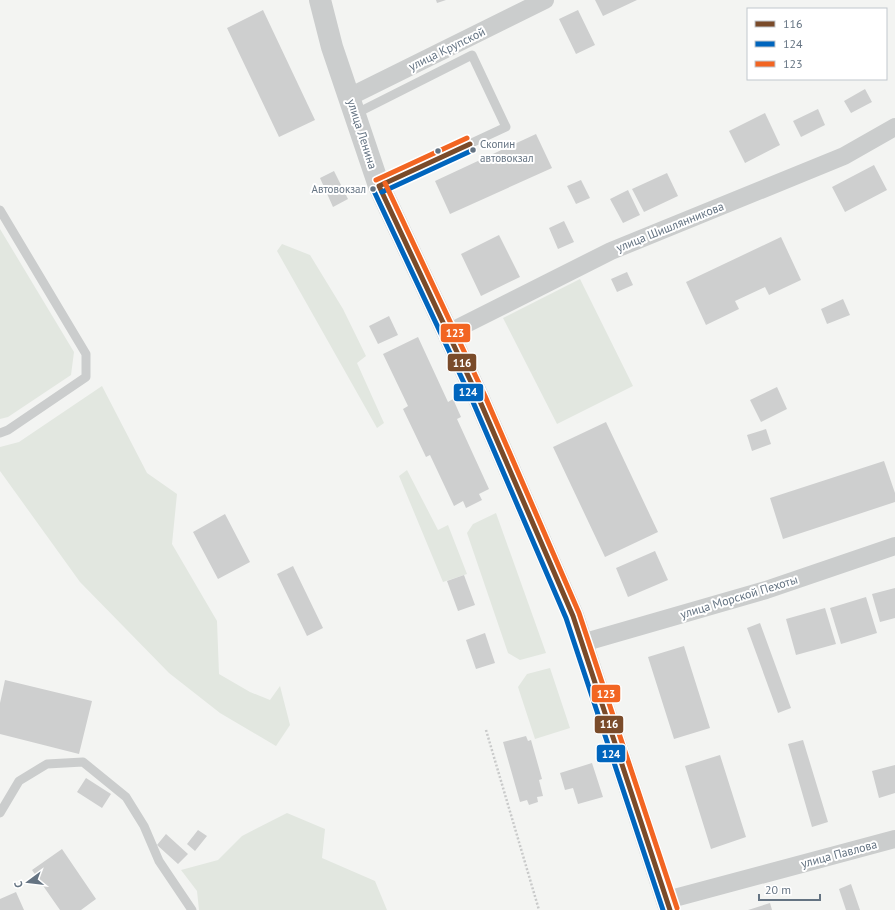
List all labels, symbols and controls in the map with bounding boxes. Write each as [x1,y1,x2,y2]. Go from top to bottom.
legend [747,8,887,80]
text: 116 [783,16,803,31]
street label: улица Крупской [406,24,488,74]
text: 124 [783,36,803,51]
text: 123 [783,56,803,71]
street label: улица Ленина [344,97,381,171]
place label: Скопин автовокзал [480,137,534,165]
marker: Скопин автовокзал [468,145,478,155]
unlabelled marker [433,146,443,156]
place label: Автовокзал [311,182,366,196]
marker: Автовокзал [368,184,378,194]
street label: улица Шишлянникова [614,198,726,255]
line badge: 123 [440,323,471,343]
text: 123 [446,326,464,340]
line badge: 116 [447,353,477,372]
text: 116 [453,356,471,370]
line badge: 124 [453,383,484,402]
text: 124 [459,385,478,399]
street label: улица Морской Пехоты [678,572,799,622]
line badge: 123 [591,684,621,703]
text: 123 [597,687,615,701]
line badge: 116 [594,715,624,734]
text: 116 [600,717,618,731]
line badge: 124 [596,744,626,763]
text: 124 [602,747,621,761]
street label: улица Павлова [799,836,879,871]
north arrow [8,862,48,902]
scale bar [759,876,820,902]
text: С [11,880,26,889]
text: 20 m [765,882,791,897]

